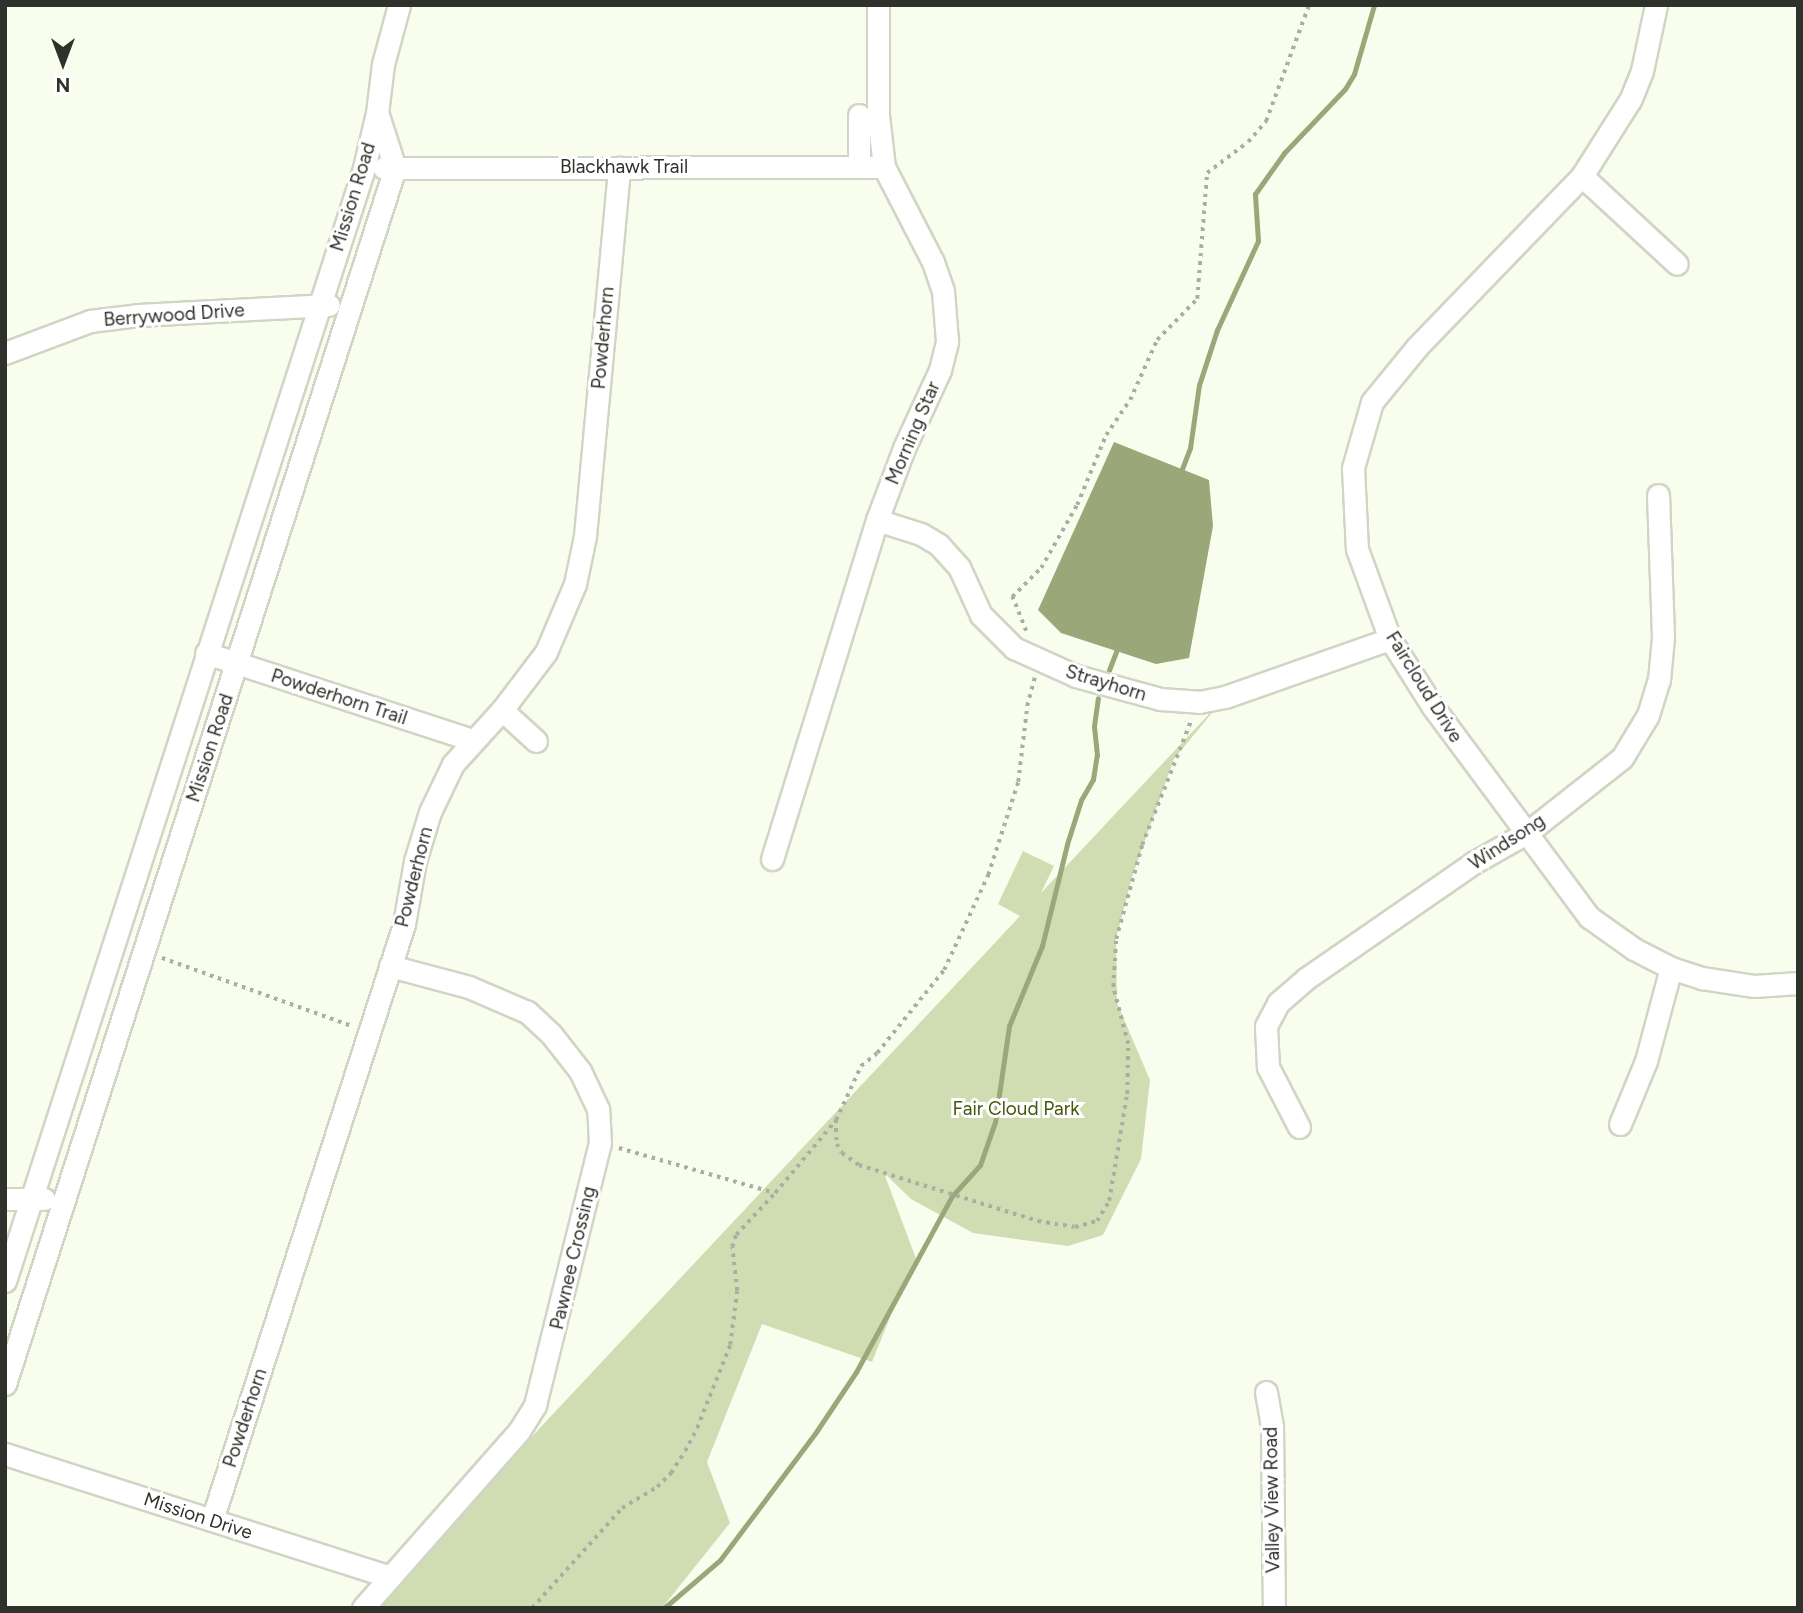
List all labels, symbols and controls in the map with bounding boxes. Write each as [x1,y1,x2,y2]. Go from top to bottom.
north arrow [28,28,98,98]
text: N [56,73,70,96]
street label: Mission Road [326,140,380,254]
street label: Blackhawk Trail [560,156,688,178]
street label: Powderhorn [587,286,619,390]
street label: Berrywood Drive [103,299,245,331]
street label: Morning Star [881,378,945,488]
street label: Faircloud Drive [1381,627,1467,747]
street label: Strayhorn [1063,660,1149,706]
street label: Powderhorn Trail [268,664,410,730]
street label: Mission Road [182,691,238,805]
street label: Windsong [1465,809,1549,875]
street label: Powderhorn [391,824,437,930]
park label: Fair Cloud Park [953,1098,1079,1120]
street label: Pawnee Crossing [545,1184,601,1332]
street label: Powderhorn [218,1366,272,1470]
street label: Valley View Road [1259,1427,1285,1573]
street label: Mission Drive [141,1488,255,1544]

